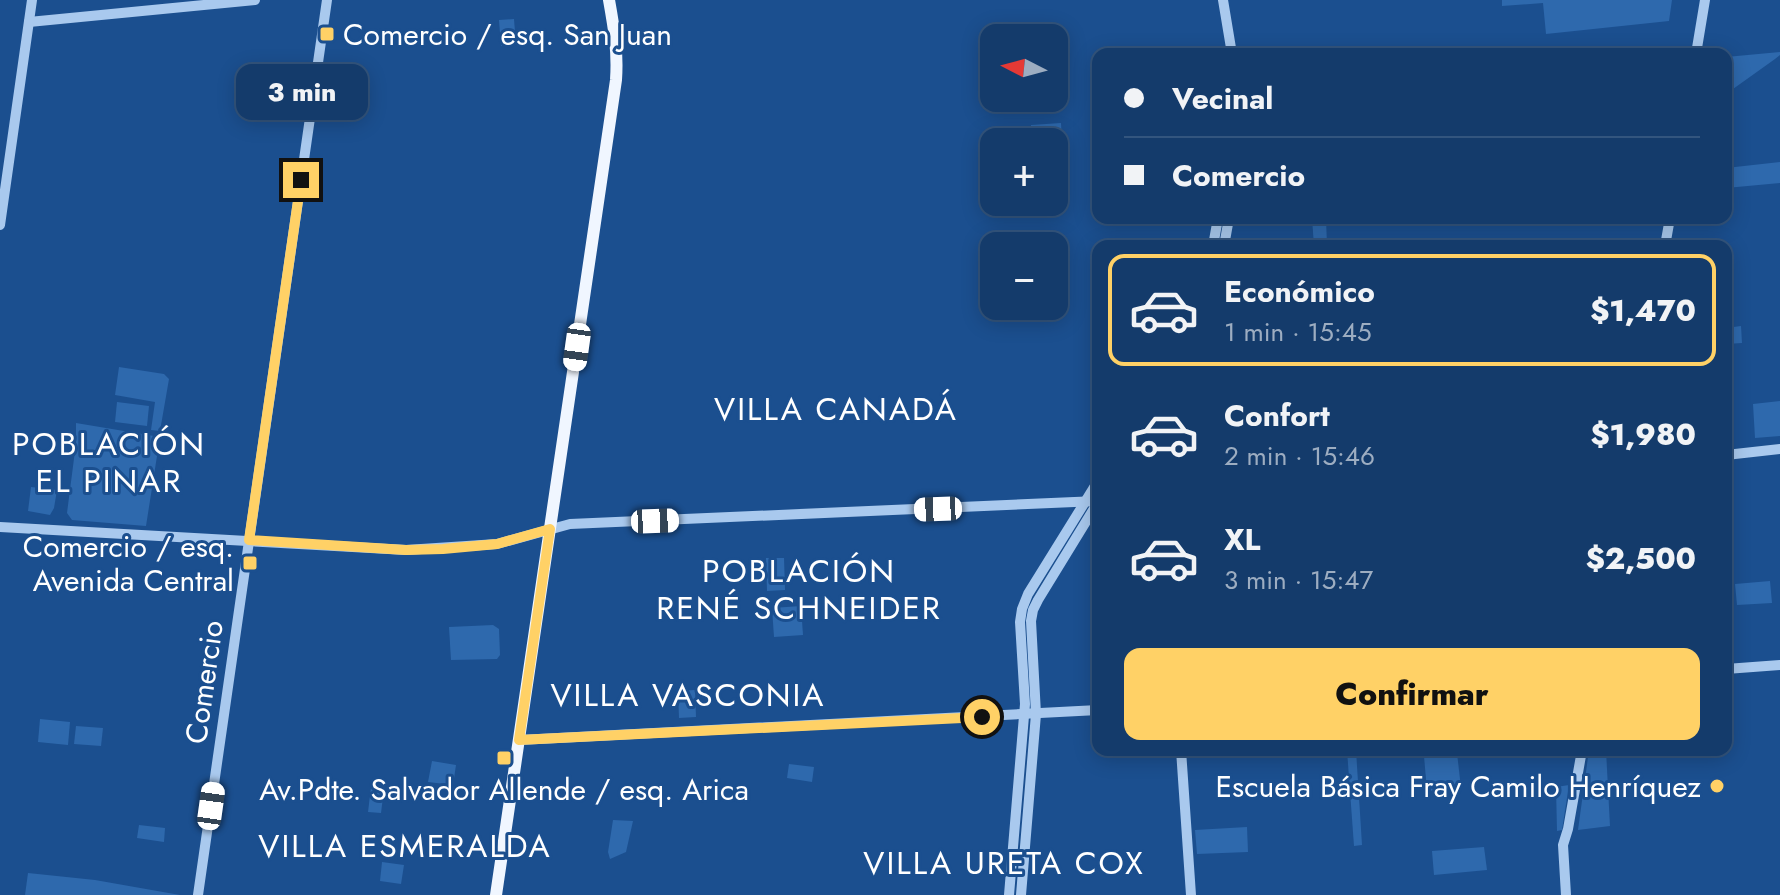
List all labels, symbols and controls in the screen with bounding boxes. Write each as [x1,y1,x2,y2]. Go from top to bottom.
place label: Comercio / esq. San Juan [343,13,672,56]
north arrow [980,24,1068,112]
map controls [980,24,1068,320]
marker: Comercio / esq. San Juan [318,25,336,43]
callout: 3 min [235,64,367,120]
text: 3 min [268,73,336,111]
text: Vecinal [1172,77,1273,120]
button: + [980,128,1068,216]
text: Comercio [1172,154,1305,197]
route end [283,162,319,198]
button: − [980,232,1068,320]
text: Económico [1224,270,1375,313]
icon: car [1128,274,1200,346]
text: $1,470 [1590,289,1696,332]
text: 1 min · 15:45 [1224,313,1372,351]
car [562,322,592,372]
district label: VILLA CANADÁ [714,386,958,432]
text: Confort [1224,394,1330,437]
icon: car [1128,398,1200,470]
text: $1,980 [1590,413,1696,456]
district label: POBLACIÓN EL PINAR [12,421,206,504]
text: 2 min · 15:46 [1224,437,1375,475]
car [914,496,962,522]
car [631,508,679,534]
text: XL [1224,518,1260,561]
icon: car [1128,522,1200,594]
place label: Comercio / esq. Avenida Central [23,525,234,602]
text: $2,500 [1586,537,1696,580]
district label: POBLACIÓN RENÉ SCHNEIDER [656,548,942,631]
marker: Comercio / esq. Avenida Central [241,554,259,572]
text: 3 min · 15:47 [1224,561,1373,599]
street label: Comercio [174,618,234,746]
button: Confirmar [1124,648,1700,740]
district label: VILLA VASCONIA [551,672,825,718]
route start [964,699,1000,735]
marker: Av.Pdte. Salvador Allende / esq. Arica [495,749,513,767]
place label: Escuela Básica Fray Camilo Henríquez [1216,765,1701,808]
place label: Av.Pdte. Salvador Allende / esq. Arica [259,768,749,811]
marker: Escuela Básica Fray Camilo Henríquez [1708,777,1726,795]
car [196,781,226,831]
district label: VILLA ESMERALDA [258,823,552,869]
district label: VILLA URETA COX [863,840,1145,886]

